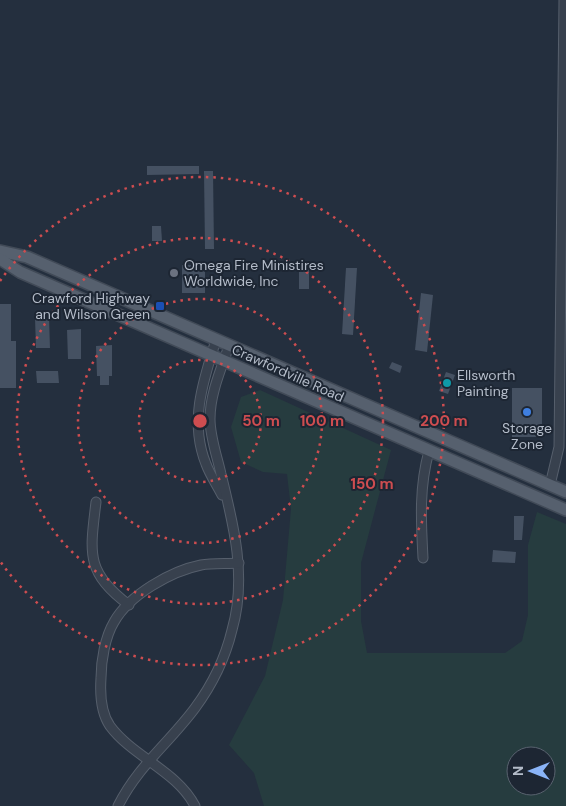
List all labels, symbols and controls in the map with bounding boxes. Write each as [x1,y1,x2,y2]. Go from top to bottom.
place label: Omega Fire Ministires Worldwide, Inc [184,256,324,290]
marker: Omega Fire Ministires Worldwide, Inc [168,267,180,279]
place label: Crawford Highway and Wilson Green [32,289,150,323]
marker: Crawford Highway and Wilson Green [154,300,166,312]
street label: Crawfordville Road [229,340,347,406]
place label: Ellsworth Painting [457,366,515,400]
marker: Ellsworth Painting [441,377,453,389]
marker: Storage Zone [521,406,533,418]
text: 50 m [242,411,280,431]
text: 100 m [300,411,344,431]
text: 200 m [420,411,468,431]
centre of rings [191,412,209,430]
place label: Storage Zone [502,419,552,453]
text: 150 m [351,474,394,494]
north arrow [506,746,556,796]
text: N [509,766,527,776]

